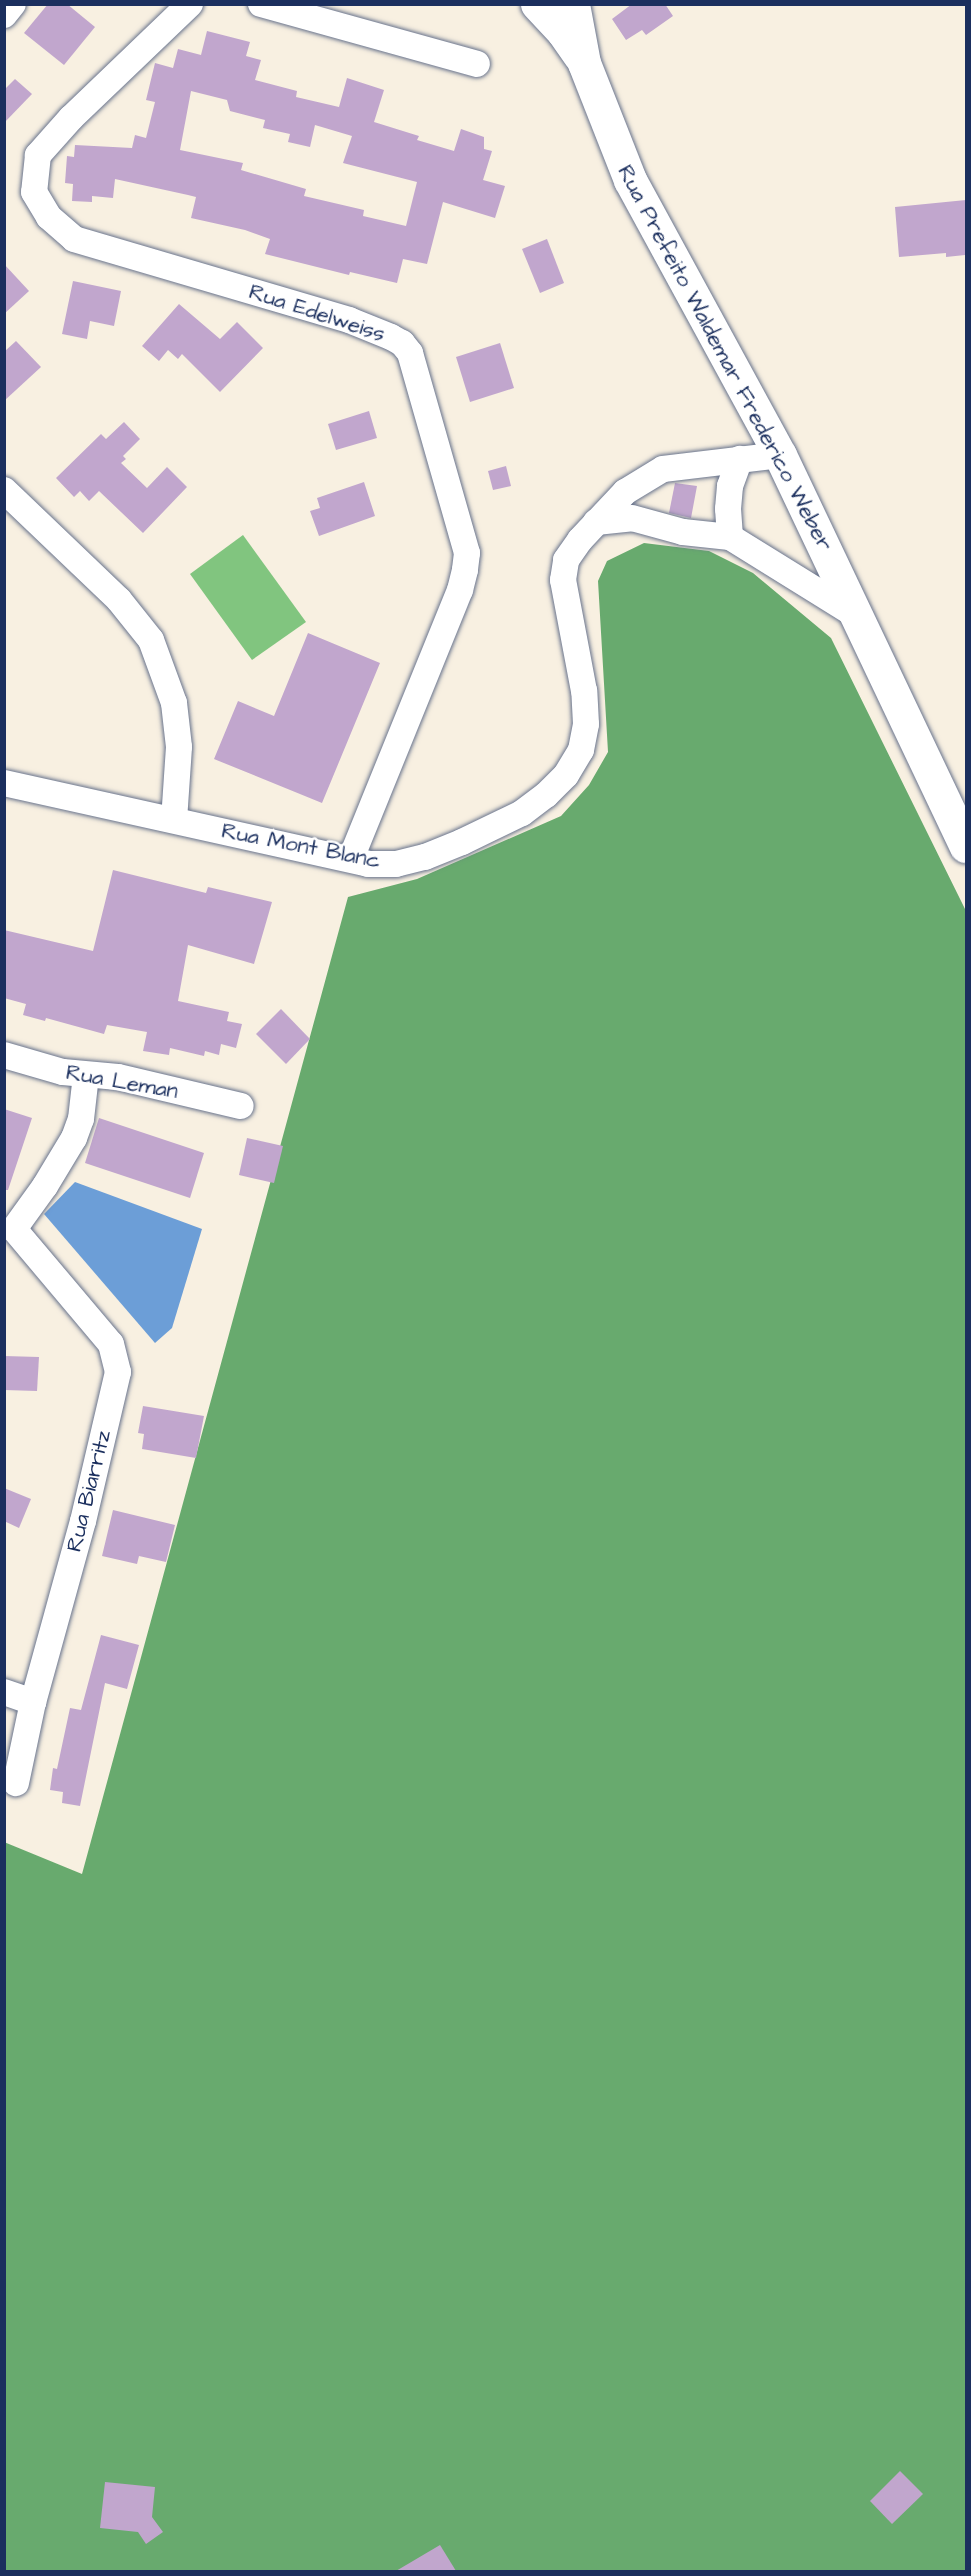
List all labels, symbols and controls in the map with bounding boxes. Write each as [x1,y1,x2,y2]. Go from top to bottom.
street label: Rua Prefeito Waldemar Frederico Weber [612,161,838,555]
street label: Rua Edelweiss [246,279,388,347]
street label: Rua Mont Blanc [219,818,383,874]
street label: Rua Leman [64,1059,180,1105]
street label: Rua Biarritz [61,1427,117,1555]

